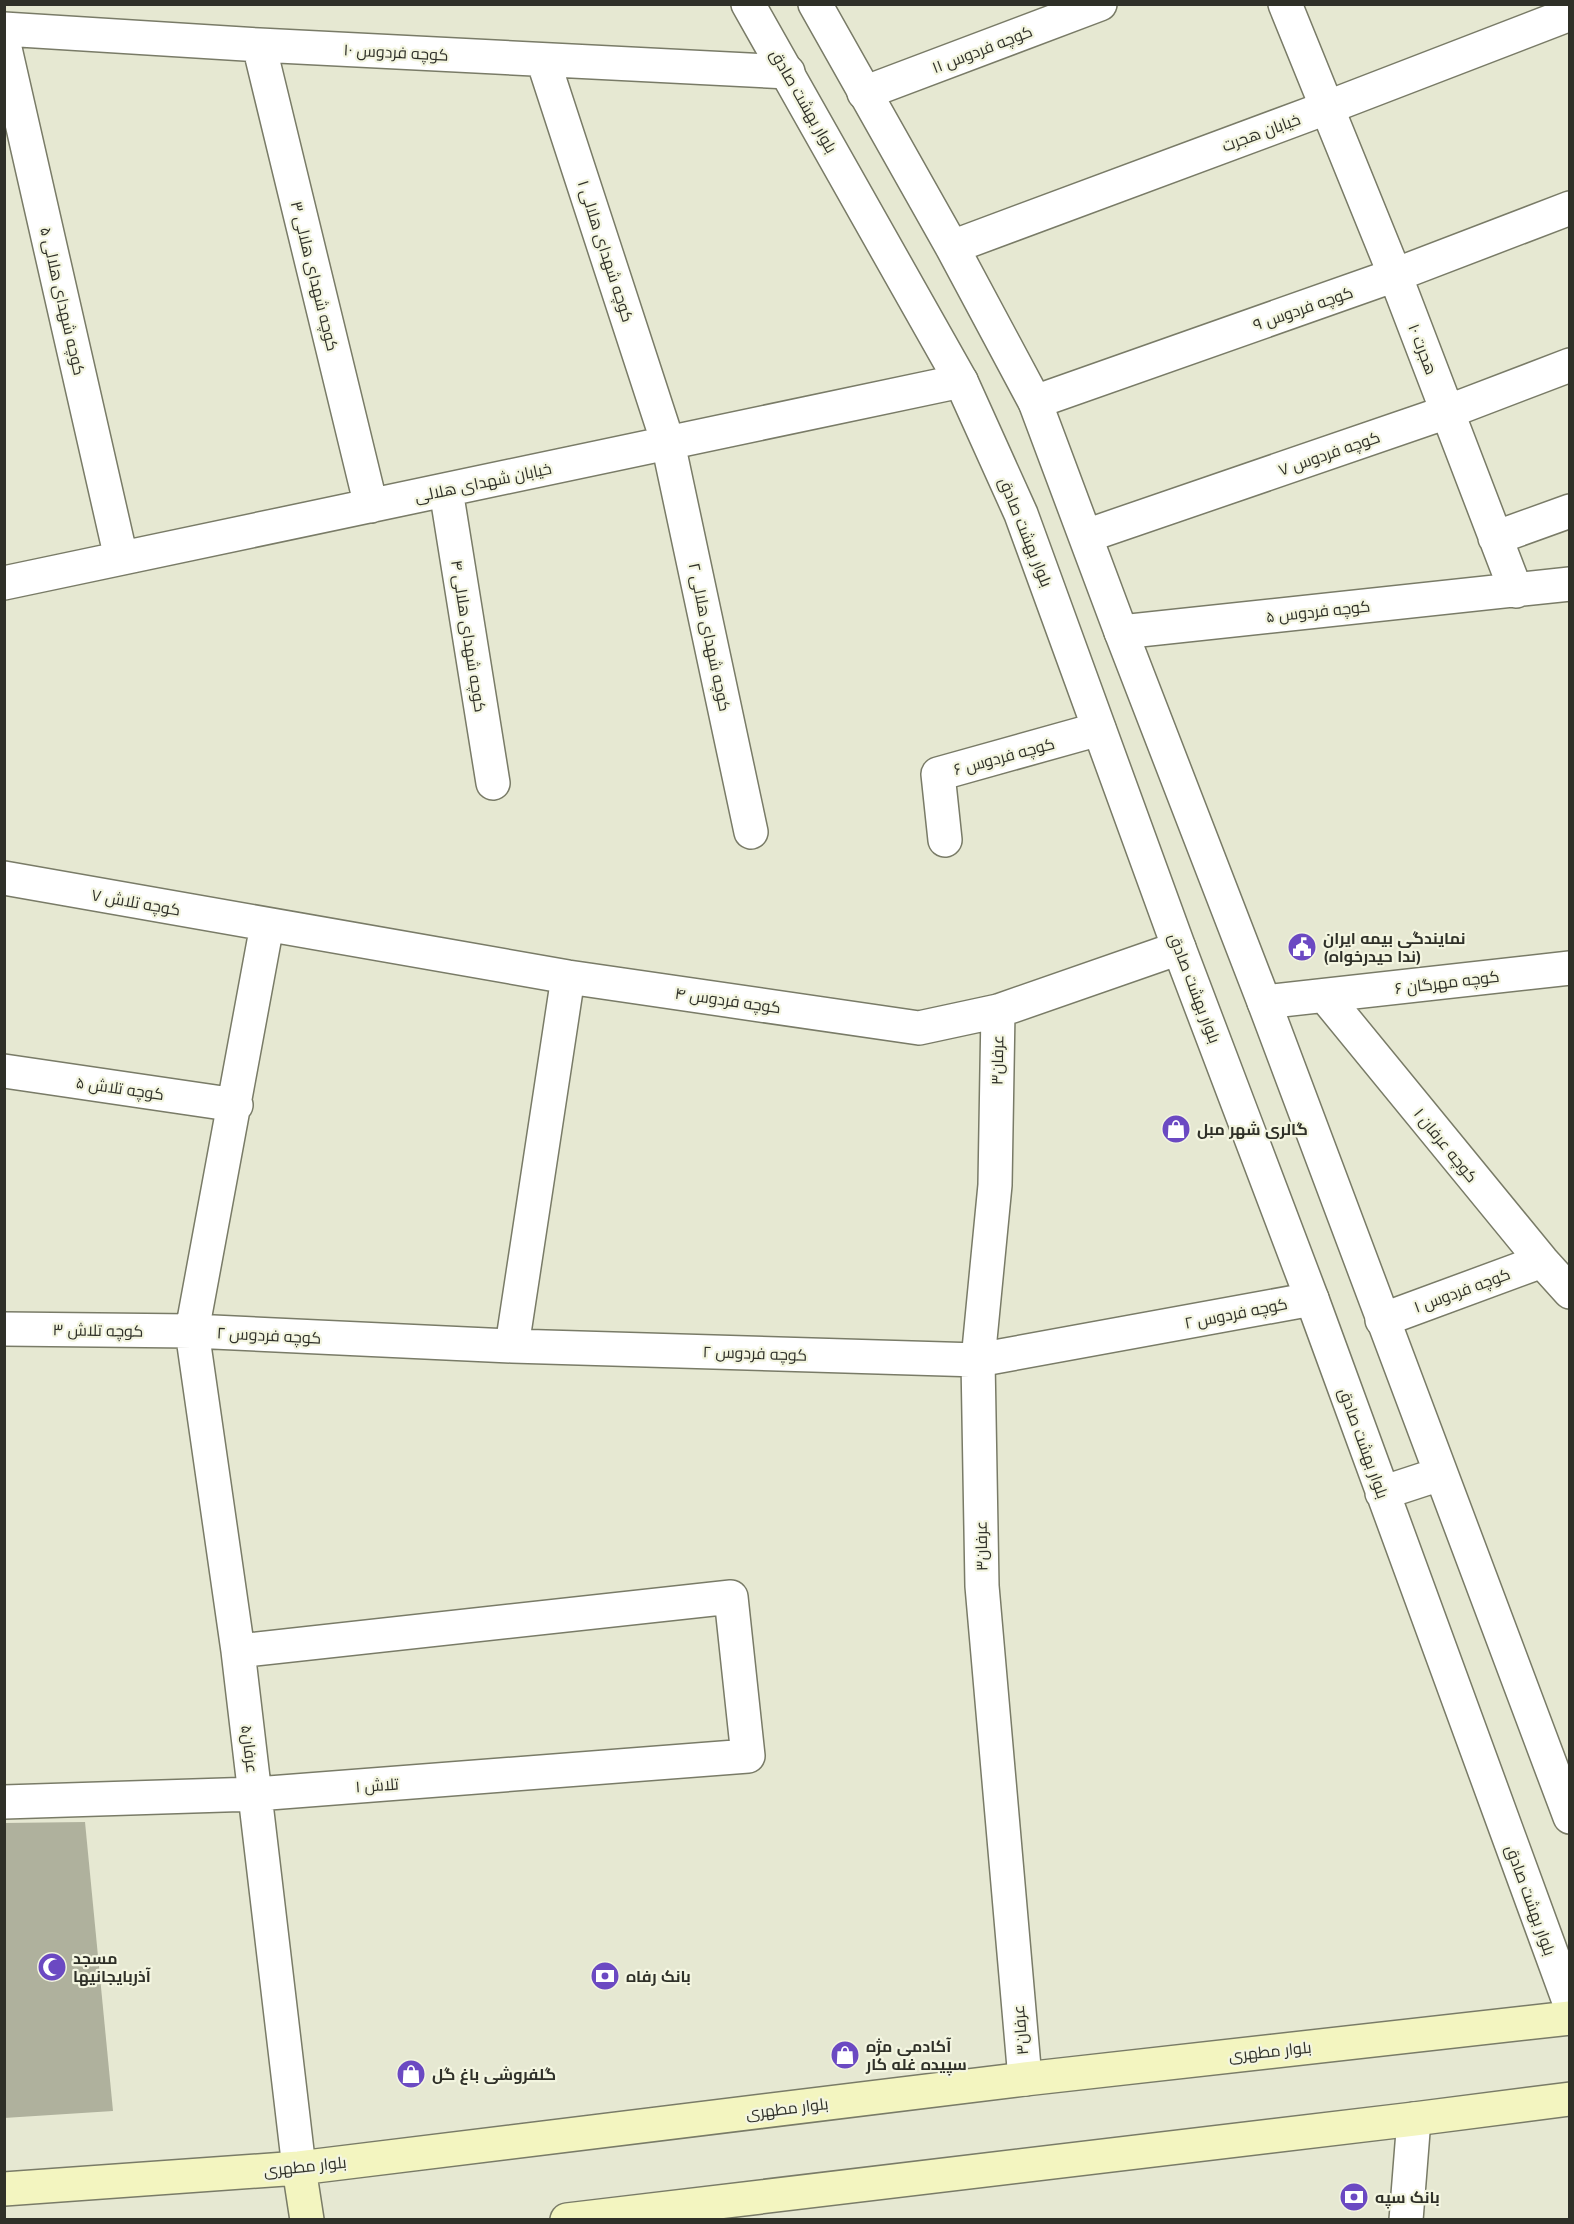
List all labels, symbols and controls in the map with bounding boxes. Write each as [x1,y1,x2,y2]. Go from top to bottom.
street label: کوچه فردوس ۱۱ [929,21,1036,79]
street label: کوچه فردوس ۱۰ [343,39,449,67]
street label: بلوار بهشت صادق [765,46,842,157]
street label: خیابان هجرت [1219,109,1303,156]
street label: کوچه شهدای هلالی ۱ [572,178,638,325]
street label: کوچه شهدای هلالی ۳ [285,199,343,353]
street label: کوچه شهدای هلالی ۵ [34,225,90,378]
street label: کوچه فردوس ۹ [1250,282,1356,336]
street label: هجرت ۱۰ [1404,321,1442,377]
street label: کوچه فردوس ۷ [1276,426,1383,482]
street label: خیابان شهدای هلالی [413,458,553,507]
street label: بلوار بهشت صادق [994,474,1057,590]
street label: کوچه شهدای هلالی ۴ [445,559,491,714]
street label: کوچه شهدای هلالی ۲ [683,561,736,714]
street label: کوچه فردوس ۵ [1265,596,1371,628]
street label: کوچه فردوس ۶ [951,733,1057,781]
street label: کوچه تلاش ۷ [90,884,182,922]
place label: نمایندگی بیمه ایران (ندا حیدرخواه) [1323,928,1466,966]
street label: بلوار بهشت صادق [1164,930,1225,1046]
public building icon: نمایندگی بیمه ایران (ندا حیدرخواه) [1286,931,1318,963]
street label: کوچه مهرگان ۶ [1394,966,1501,1000]
street label: کوچه فردوس ۴ [673,983,782,1019]
street label: عرفان۳ [987,1035,1008,1085]
street label: کوچه تلاش ۵ [74,1072,165,1106]
street label: کوچه عرفان ۱ [1408,1104,1482,1188]
shop icon: گالری شهر مبل [1160,1113,1192,1145]
place label: گالری شهر مبل [1197,1119,1308,1139]
street label: کوچه فردوس ۱ [1411,1263,1514,1319]
street label: کوچه فردوس ۲ [1183,1293,1290,1335]
street label: کوچه تلاش ۳ [52,1319,144,1343]
street label: کوچه فردوس ۲ [216,1322,322,1350]
street label: کوچه فردوس ۲ [702,1341,808,1367]
street label: بلوار بهشت صادق [1334,1385,1393,1501]
street label: عرفان۳ [971,1521,992,1571]
street label: عرفان۵ [236,1724,263,1774]
street label: تلاش ۱ [355,1773,400,1797]
street label: بلوار بهشت صادق [1501,1842,1560,1958]
place label: مسجد آذربایجانیها [73,1948,151,1986]
mosque icon: مسجد آذربایجانیها [36,1951,68,1983]
bank icon: بانک رفاه [589,1960,621,1992]
place label: بانک رفاه [626,1966,691,1986]
street label: عرفان۳ [1008,2004,1033,2056]
place label: آکادمی مژه سپیده غله کار [865,2036,967,2076]
street label: بلوار مطهری [1228,2037,1312,2066]
shop icon: آکادمی مژه سپیده غله کار [829,2039,861,2071]
shop icon: گلفروشی باغ گل [395,2058,427,2090]
place label: گلفروشی باغ گل [432,2064,556,2085]
street label: بلوار مطهری [745,2093,830,2124]
street label: بلوار مطهری [263,2152,347,2181]
bank icon: بانک سپه [1338,2181,1370,2213]
place label: بانک سپه [1375,2187,1440,2209]

